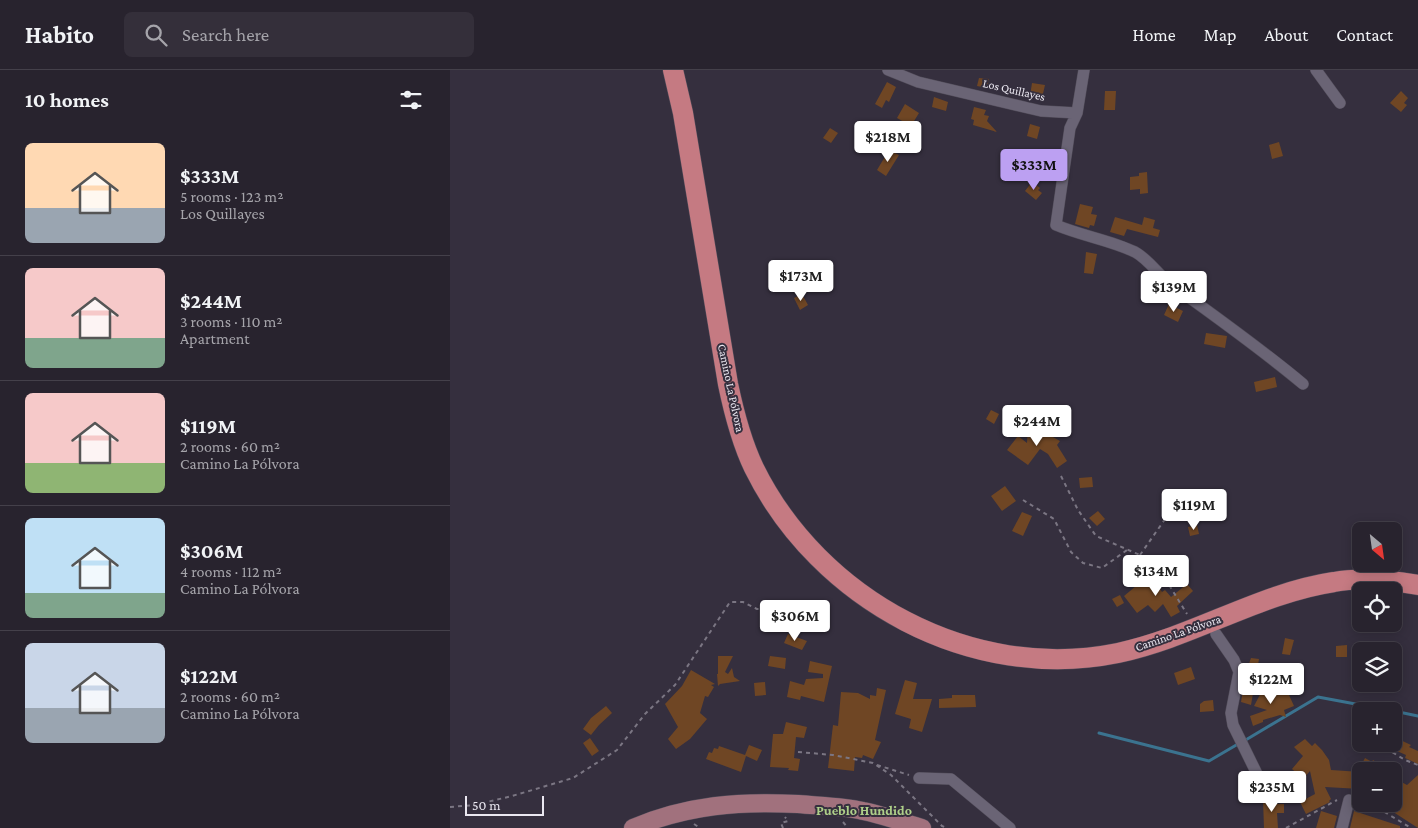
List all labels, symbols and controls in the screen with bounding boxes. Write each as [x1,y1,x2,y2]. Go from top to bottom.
search box [124,12,474,57]
text: Habito [25,21,94,48]
icon: search [142,21,170,49]
text: Search here [182,24,269,45]
text: Home [1133,25,1176,45]
text: Map [1204,25,1236,45]
text: About [1264,25,1308,45]
text: Contact [1336,25,1393,45]
street label: Los Quillayes [981,76,1047,104]
icon: filters [397,86,425,114]
text: 10 homes [25,88,109,112]
pin: $218M [853,121,923,163]
text: $218M [865,128,911,145]
pin: $333M [999,148,1069,191]
text: $333M [1011,156,1057,173]
icon: home [65,163,125,223]
text: $333M [180,164,239,188]
text: 5 rooms · 123 m² [180,188,283,205]
text: Los Quillayes [180,205,265,222]
pin: $173M [766,260,836,302]
text: $173M [779,267,823,284]
pin: $139M [1139,270,1209,313]
text: $139M [1152,278,1196,295]
icon: home [65,288,125,348]
text: $244M [180,289,242,313]
text: 3 rooms · 110 m² [180,313,283,330]
text: Apartment [180,330,250,347]
street label: Camino La Pólvora [715,343,747,434]
pin: $244M [1002,404,1072,447]
text: $244M [1013,412,1061,429]
icon: home [65,413,125,473]
text: $119M [180,414,236,438]
text: 2 rooms · 60 m² [180,438,280,455]
text: Camino La Pólvora [180,455,300,472]
pin: $119M [1159,488,1229,531]
text: $119M [1173,496,1215,513]
north arrow [1352,522,1402,572]
map controls [1352,522,1402,812]
icon: home [65,538,125,598]
text: $306M [180,539,243,563]
pin: $134M [1121,554,1191,597]
text: $134M [1134,562,1178,579]
text: 4 rooms · 112 m² [180,563,282,580]
text: Camino La Pólvora [180,580,300,597]
button: locate [1352,582,1402,632]
pin: $306M [760,600,830,642]
text: $306M [771,607,819,624]
street label: Camino La Pólvora [1133,612,1223,654]
button: layers [1352,642,1402,692]
pin: $122M [1236,662,1306,705]
icon: home [65,663,125,723]
text: $122M [180,664,238,688]
text: $122M [1249,670,1293,687]
text: 2 rooms · 60 m² [180,688,280,705]
button: + [1352,702,1402,752]
text: Camino La Pólvora [180,705,300,722]
button: − [1352,762,1402,812]
pin: $235M [1237,770,1307,813]
text: $235M [1249,778,1295,795]
scale bar [465,793,544,816]
text: 50 m [472,797,500,813]
district label: Pueblo Hundido [816,802,912,818]

